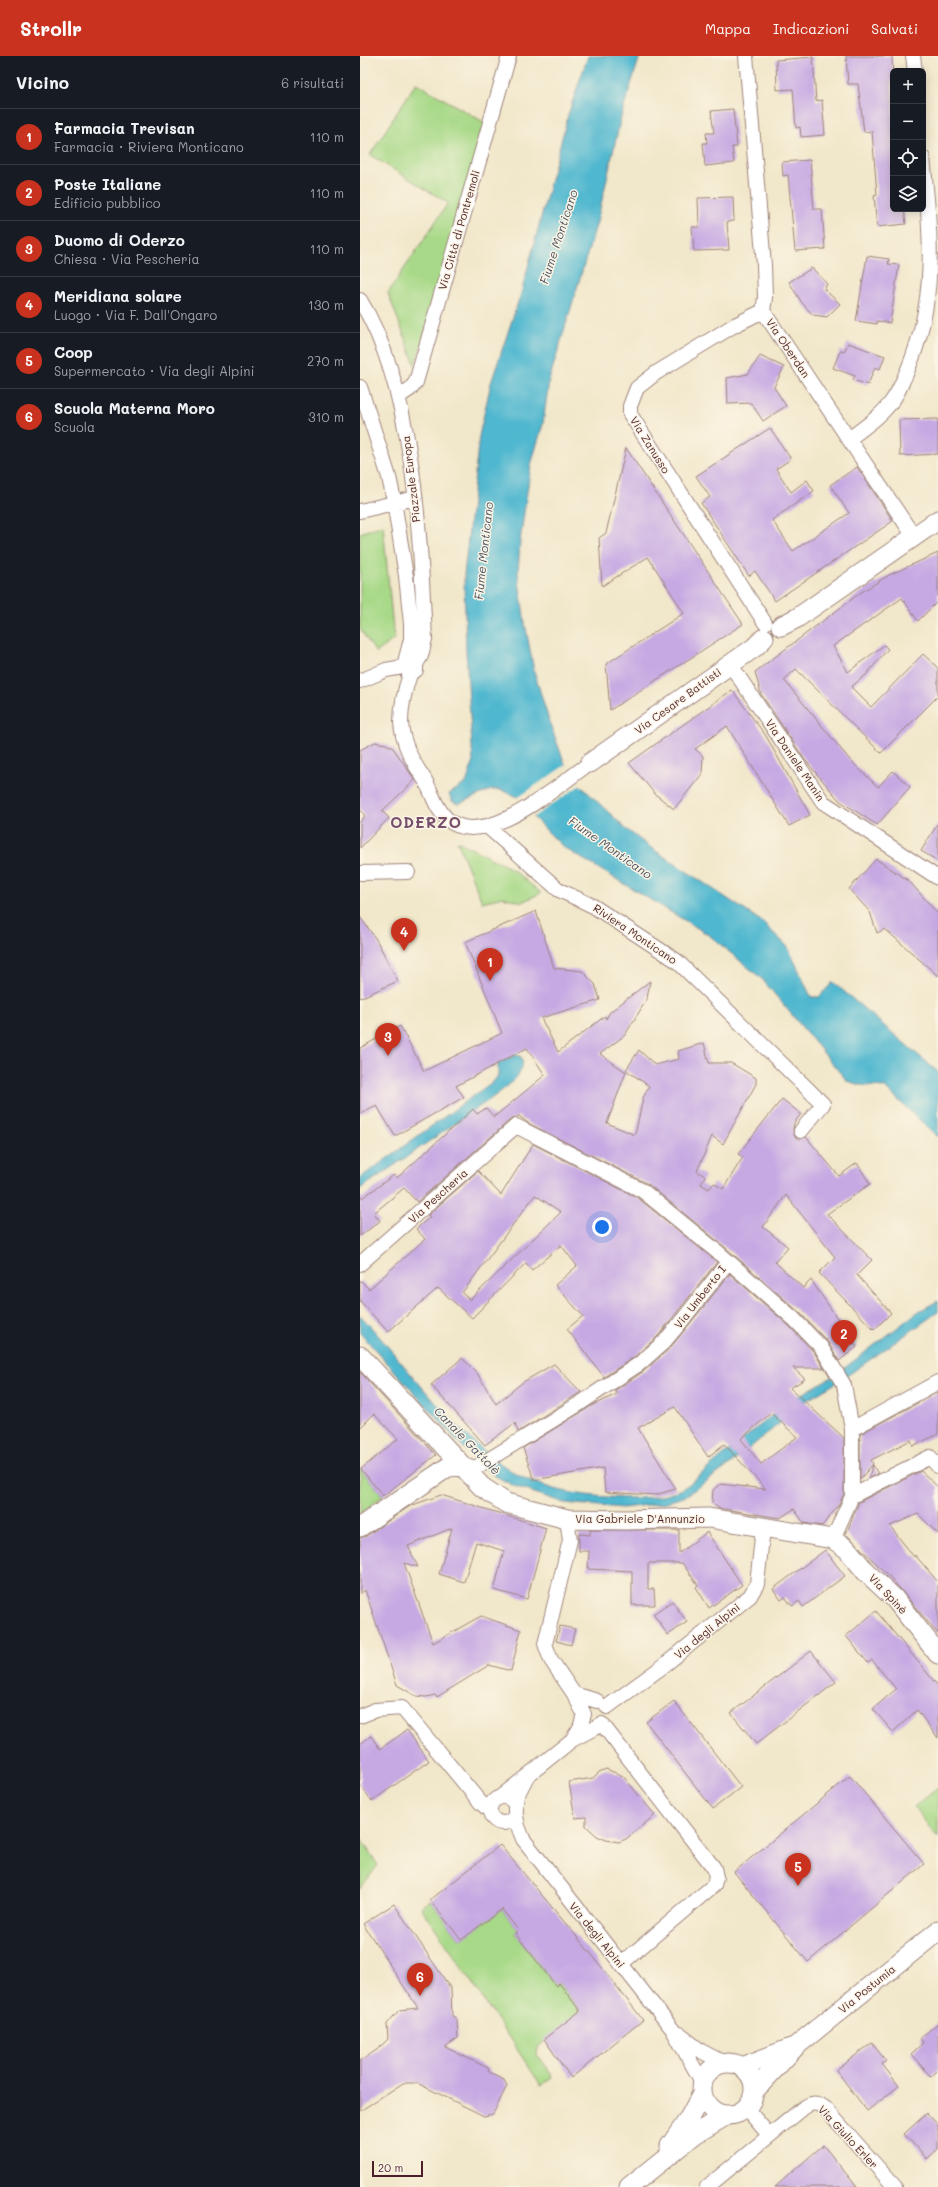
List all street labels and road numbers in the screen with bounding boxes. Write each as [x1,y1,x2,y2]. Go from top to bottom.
street label: Via Città di Pontremoli [434,168,483,291]
street label: Via Oberdan [763,315,814,380]
street label: Via Zanusso [627,413,674,476]
street label: Piazzale Europa [398,435,423,523]
street label: Via Cesare Battisti [631,664,724,737]
street label: Via Daniele Manin [762,716,828,804]
street label: Riviera Monticano [591,900,680,967]
street label: Via Pescheria [405,1165,471,1226]
street label: Via Umberto I [670,1262,729,1331]
street label: Via Gabriele D'Annunzio [575,1511,705,1526]
street label: Via Spinè [866,1570,911,1617]
street label: Via degli Alpini [671,1599,743,1662]
street label: Via degli Alpini [566,1899,629,1971]
street label: Via Postumia [835,1961,898,2016]
street label: Via Giulio Erler [815,2102,882,2172]

